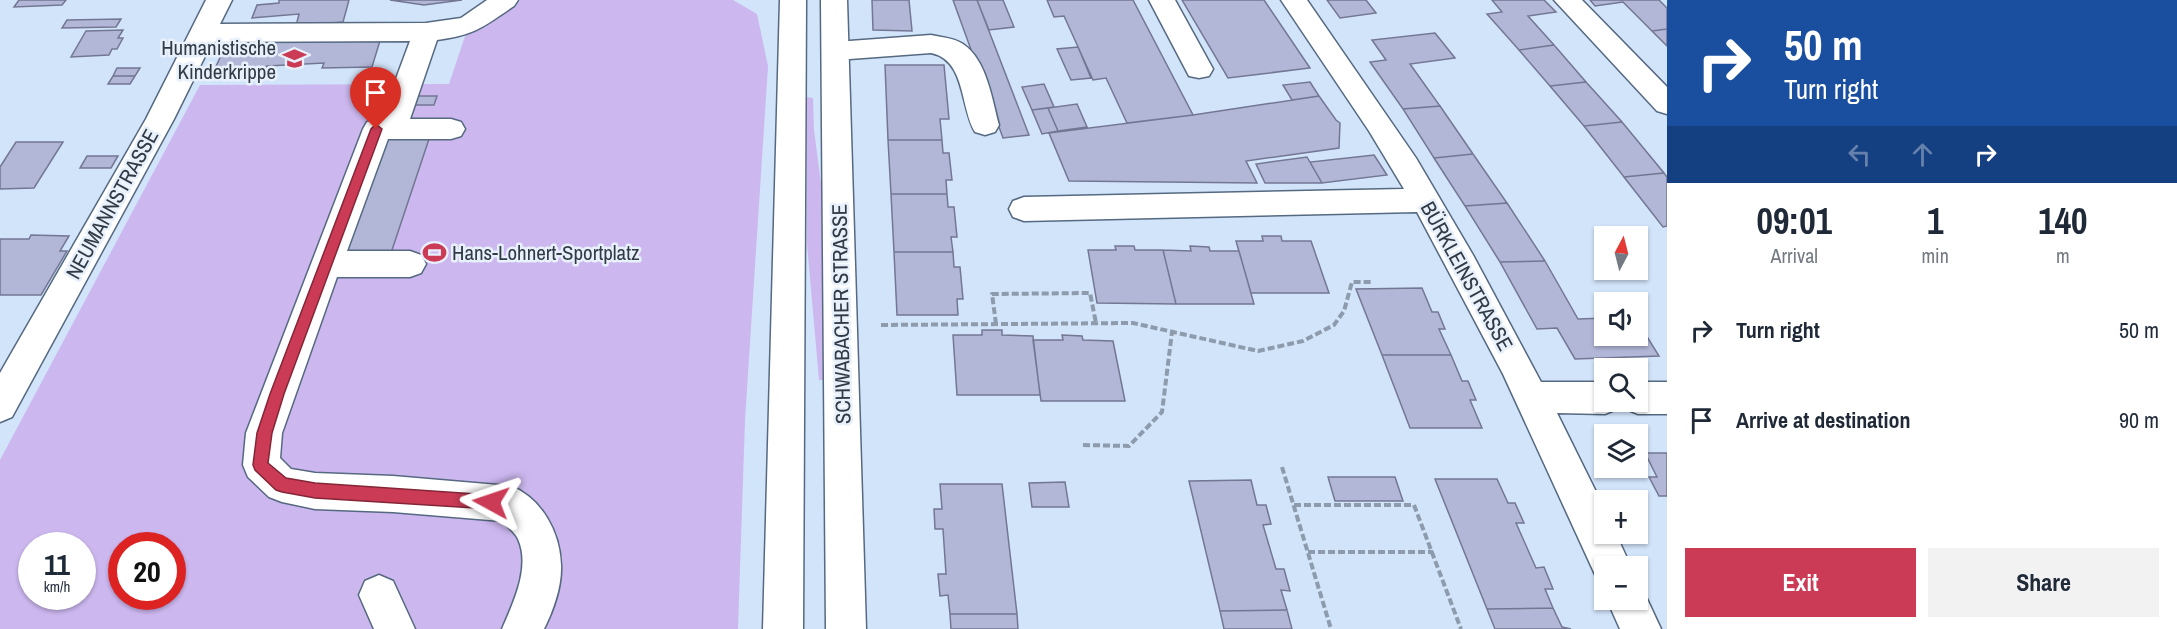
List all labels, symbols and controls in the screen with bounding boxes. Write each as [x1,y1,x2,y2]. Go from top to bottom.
text: 50 m [1784,17,1863,73]
icon: right [1685,24,1763,102]
place label: Humanistische Kinderkrippe [161,33,276,86]
school or university icon: Humanistische Kinderkrippe [281,46,307,72]
pin [350,67,401,129]
text: Turn right [1784,71,1878,107]
icon: arrive [359,76,392,109]
street label: NEUMANNSTRASSE [59,124,165,284]
icon: left [1843,138,1876,171]
icon: ahead [1906,138,1939,171]
icon: right [1969,138,2002,171]
street label: BÜRKLEINSTRASSE [1414,196,1520,356]
text: 09:01 [1756,197,1832,245]
text: 1 [1927,197,1943,245]
text: 140 [2038,197,2088,245]
street label: SCHWABACHER STRASSE [825,204,857,424]
north arrow [1594,226,1648,280]
map controls [1594,226,1648,610]
place label: Hans-Lohnert-Sportplatz [452,238,640,267]
sports icon: Hans-Lohnert-Sportplatz [421,239,447,265]
text: Arrival [1771,242,1818,269]
text: min [1921,242,1949,269]
text: m [2056,242,2070,269]
button: sound [1594,292,1648,346]
icon: right [1685,314,1718,347]
text: Turn right [1736,315,1820,345]
text: 50 m [2119,315,2159,345]
button: search [1594,358,1648,412]
icon: arrive [1685,404,1718,437]
text: Arrive at destination [1736,405,1910,435]
text: 90 m [2119,405,2159,435]
button: layers [1594,424,1648,478]
position arrow [459,470,523,534]
button: + [1594,490,1648,544]
speed limit sign: 20 [108,532,186,610]
text: 11 [44,544,70,584]
button: Exit [1685,548,1916,617]
button: Share [1928,548,2159,617]
button: − [1594,556,1648,610]
text: km/h [44,576,70,597]

